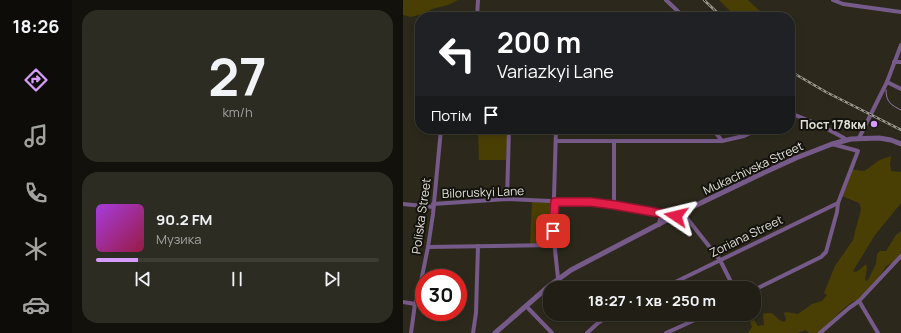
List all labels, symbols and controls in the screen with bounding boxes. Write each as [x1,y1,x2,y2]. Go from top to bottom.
text: 18:26 [13,14,59,38]
text: 200 m [497,23,581,61]
icon: left [431,28,483,80]
text: 27 [208,41,267,112]
text: Variazkyi Lane [497,59,614,83]
icon: directions [22,66,50,94]
text: km/h [222,103,253,121]
icon: arrive [480,104,502,126]
text: Потім [431,105,472,126]
place label: Пост 178км [800,116,866,133]
marker: Пост 178км [869,119,879,129]
icon: music [22,122,50,150]
street label: Mukachivska Street [700,137,806,199]
street label: Poliska Street [407,177,435,255]
icon: phone [22,179,50,207]
street label: Biloruskyi Lane [442,182,524,202]
position arrow [655,195,697,237]
text: 90.2 FM [156,209,212,230]
street label: Zoriana Street [706,211,786,261]
pin [536,214,570,248]
icon: arrive [542,220,564,242]
text: Музика [156,230,201,248]
icon: climate [22,235,50,263]
icon: previous [132,268,154,290]
icon: pause [226,268,248,290]
icon: next [321,268,343,290]
speed limit sign: 30 [415,269,467,321]
text: 18:27 · 1 хв · 250 m [588,290,716,311]
icon: car [22,291,50,319]

